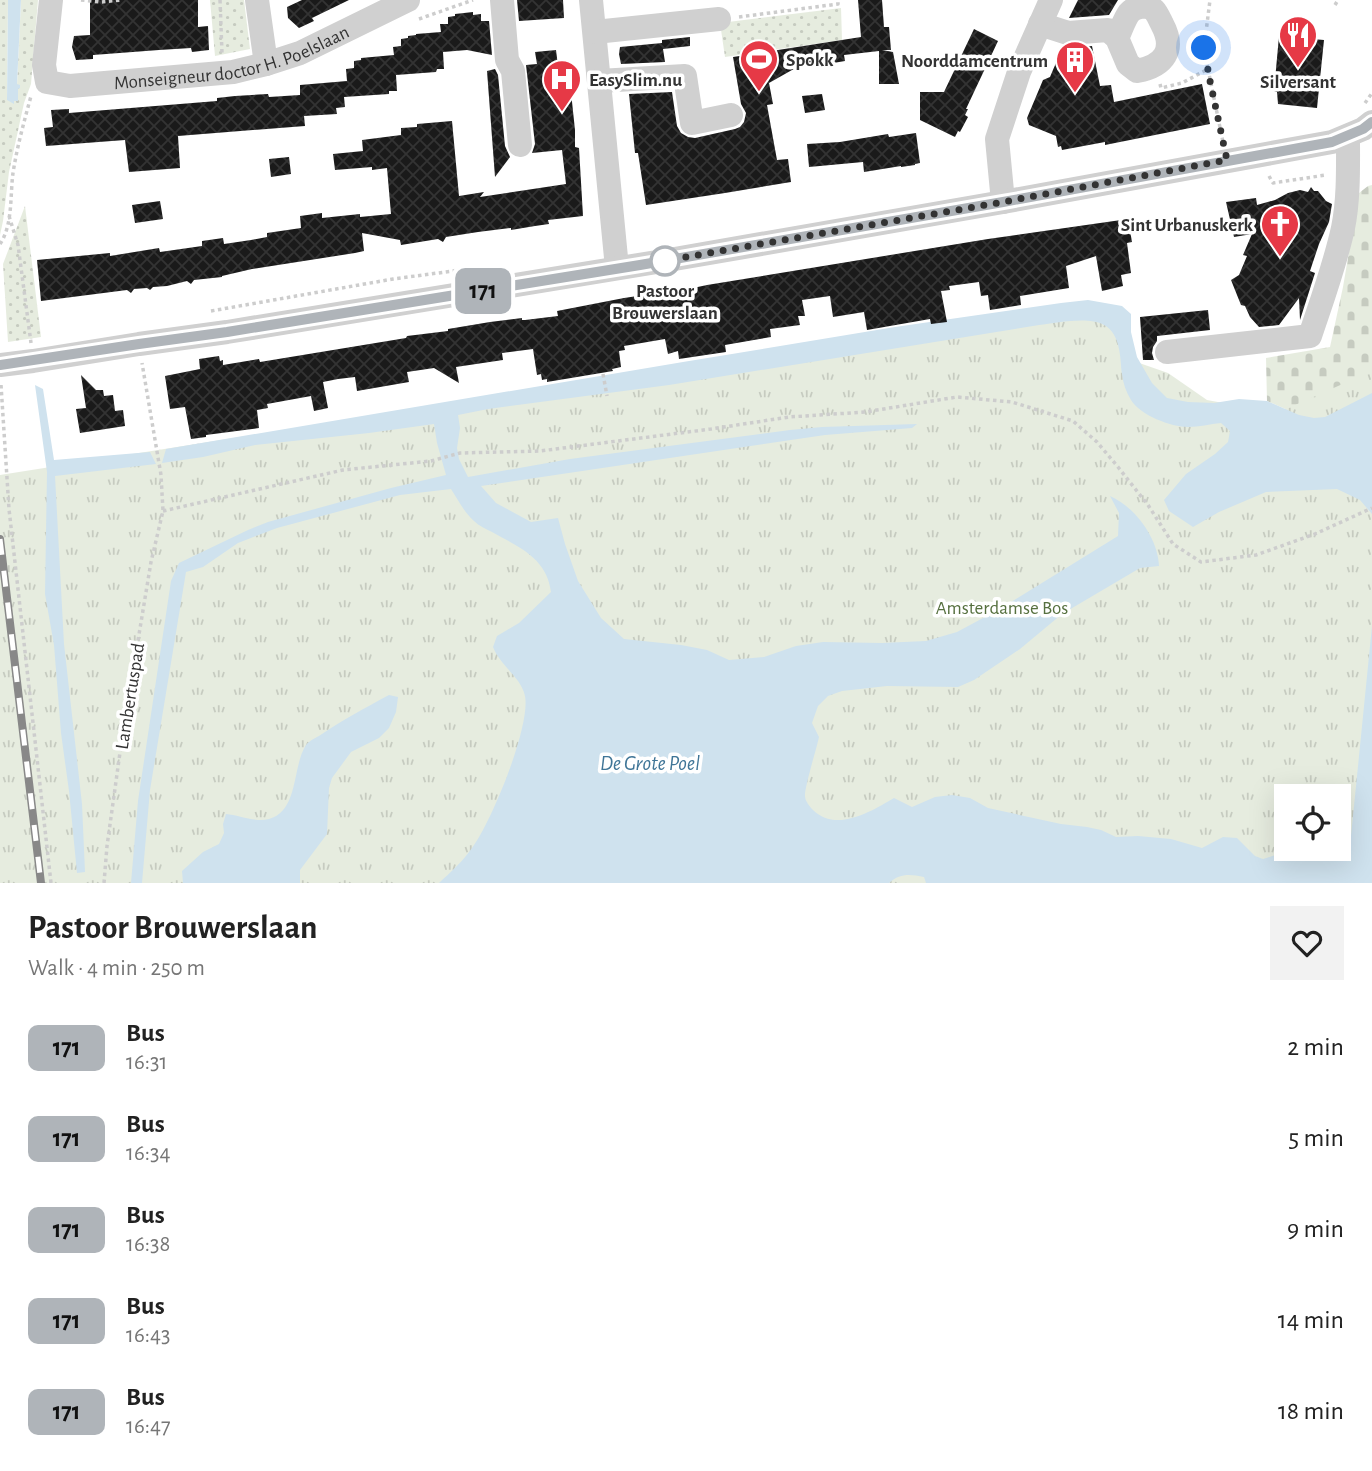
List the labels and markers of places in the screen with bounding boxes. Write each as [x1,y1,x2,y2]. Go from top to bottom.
restaurant icon: Silversant [1277,14,1319,69]
sports icon: Spokk [738,38,780,93]
building icon: Noorddamcentrum [1054,39,1096,94]
place label: Spokk [786,51,834,70]
place label: Noorddamcentrum [901,52,1048,71]
hospital icon: EasySlim.nu [541,58,583,113]
place label: EasySlim.nu [589,71,682,90]
place label: Silversant [1260,73,1337,92]
church icon: Sint Urbanuskerk [1259,203,1301,258]
place label: Sint Urbanuskerk [1121,216,1254,235]
marker: Pastoor Brouwerslaan [650,246,680,276]
place label: Pastoor Brouwerslaan [612,282,718,323]

